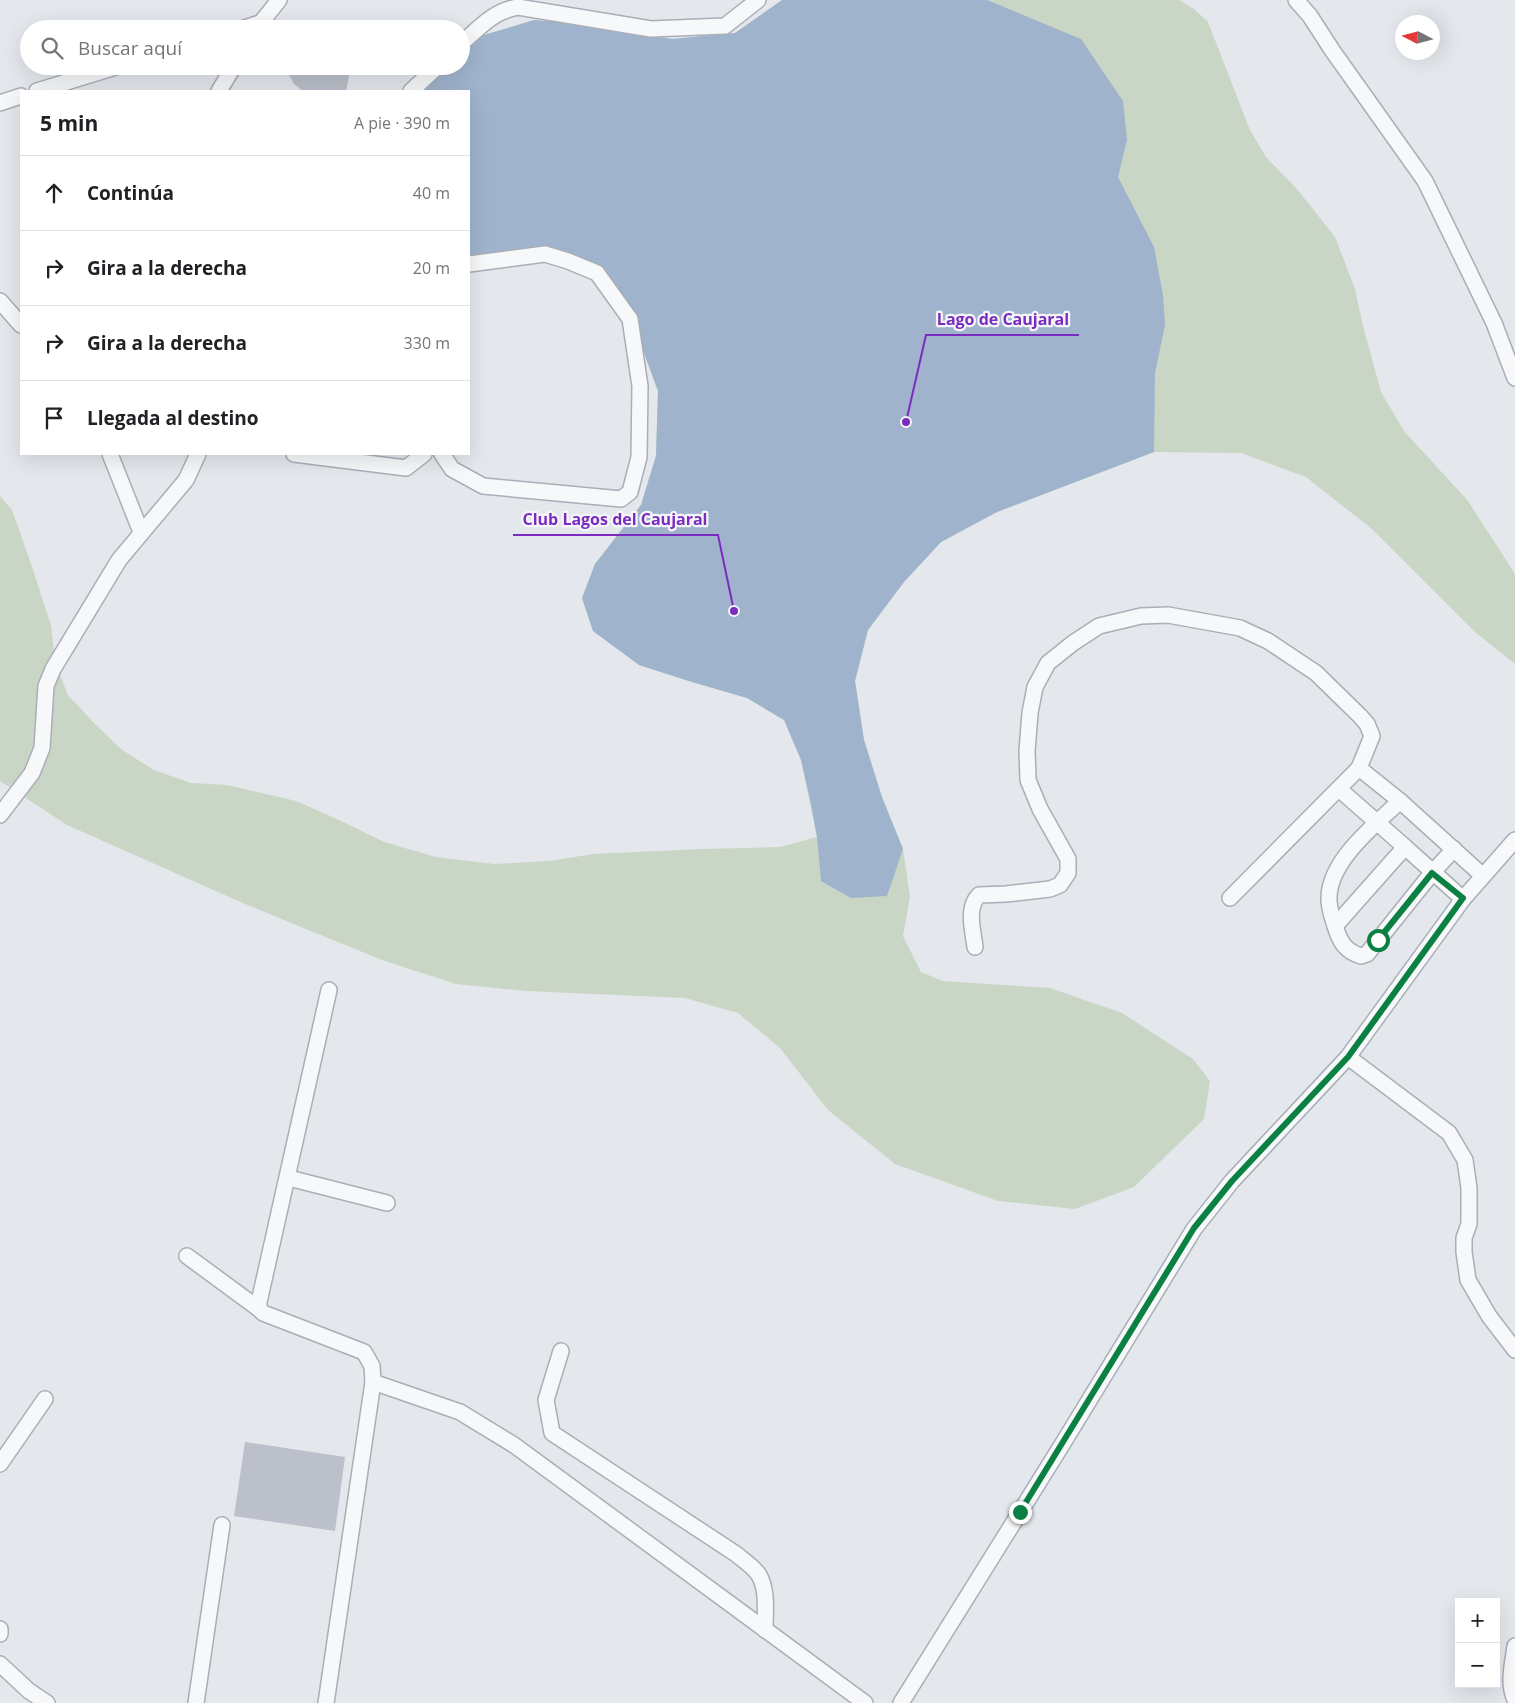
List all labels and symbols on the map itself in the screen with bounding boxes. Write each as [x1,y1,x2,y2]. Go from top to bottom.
north arrow [1395,15,1440,60]
callout: Lago de Caujaral [926,304,1079,335]
text: Lago de Caujaral [937,308,1069,330]
callout: Club Lagos del Caujaral [513,504,718,535]
text: Club Lagos del Caujaral [523,508,707,530]
route start [1367,929,1390,952]
route end [1009,1501,1032,1524]

